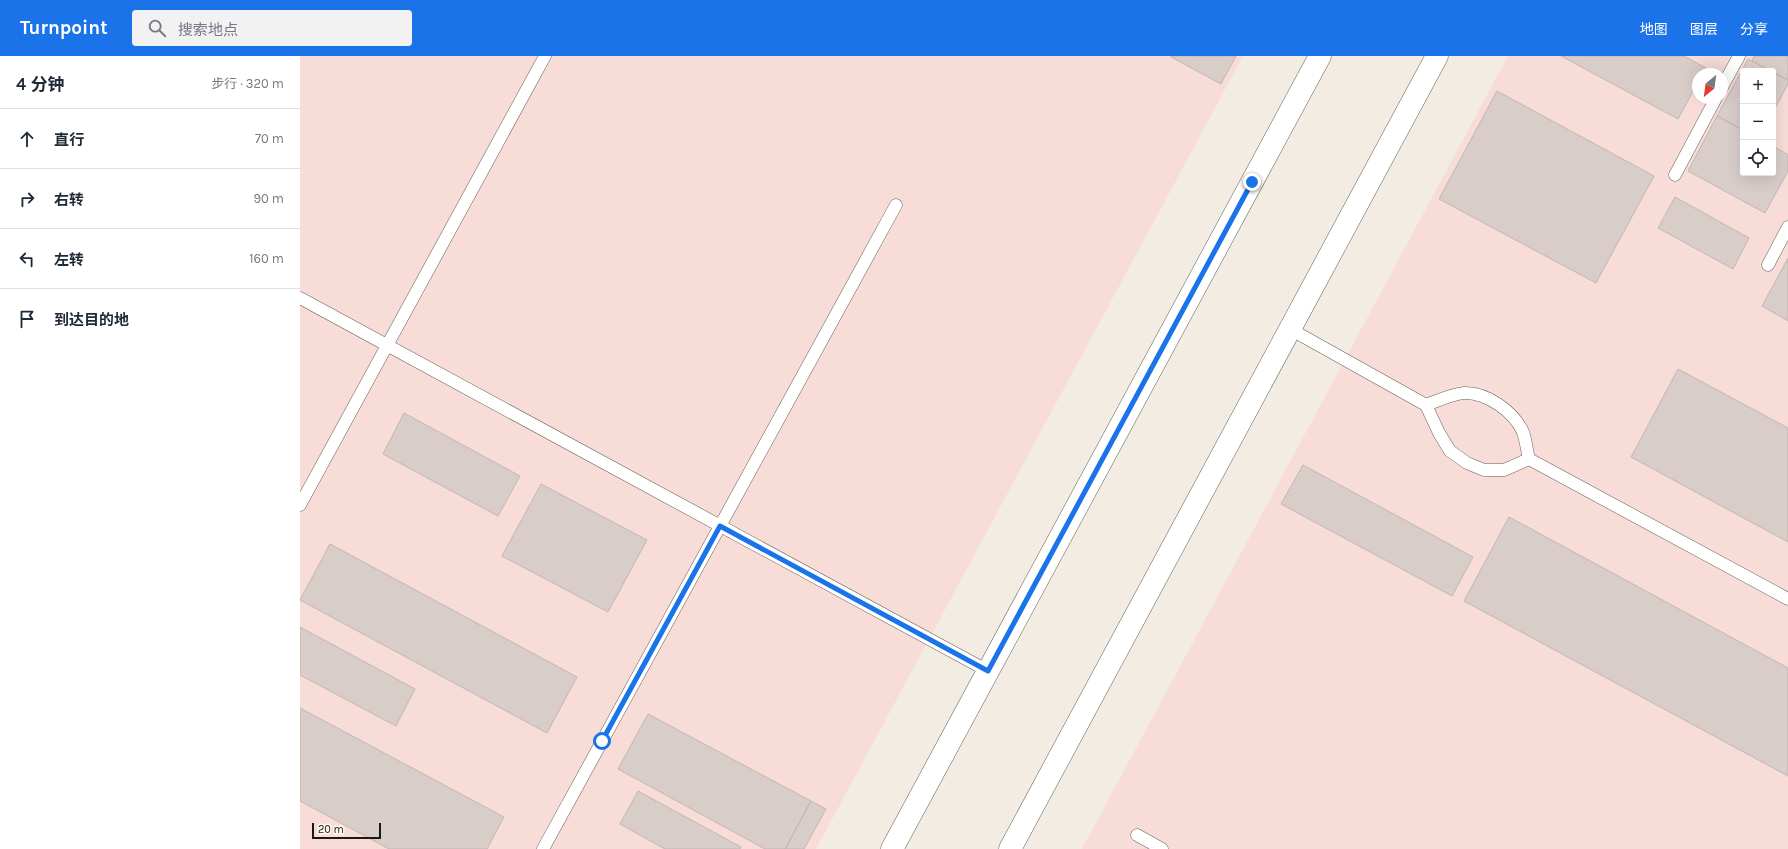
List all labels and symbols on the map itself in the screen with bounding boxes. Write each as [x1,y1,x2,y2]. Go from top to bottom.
north arrow [1692,68,1728,104]
route end [1243,173,1261,191]
route start [593,732,611,750]
scale bar [312,821,381,840]

